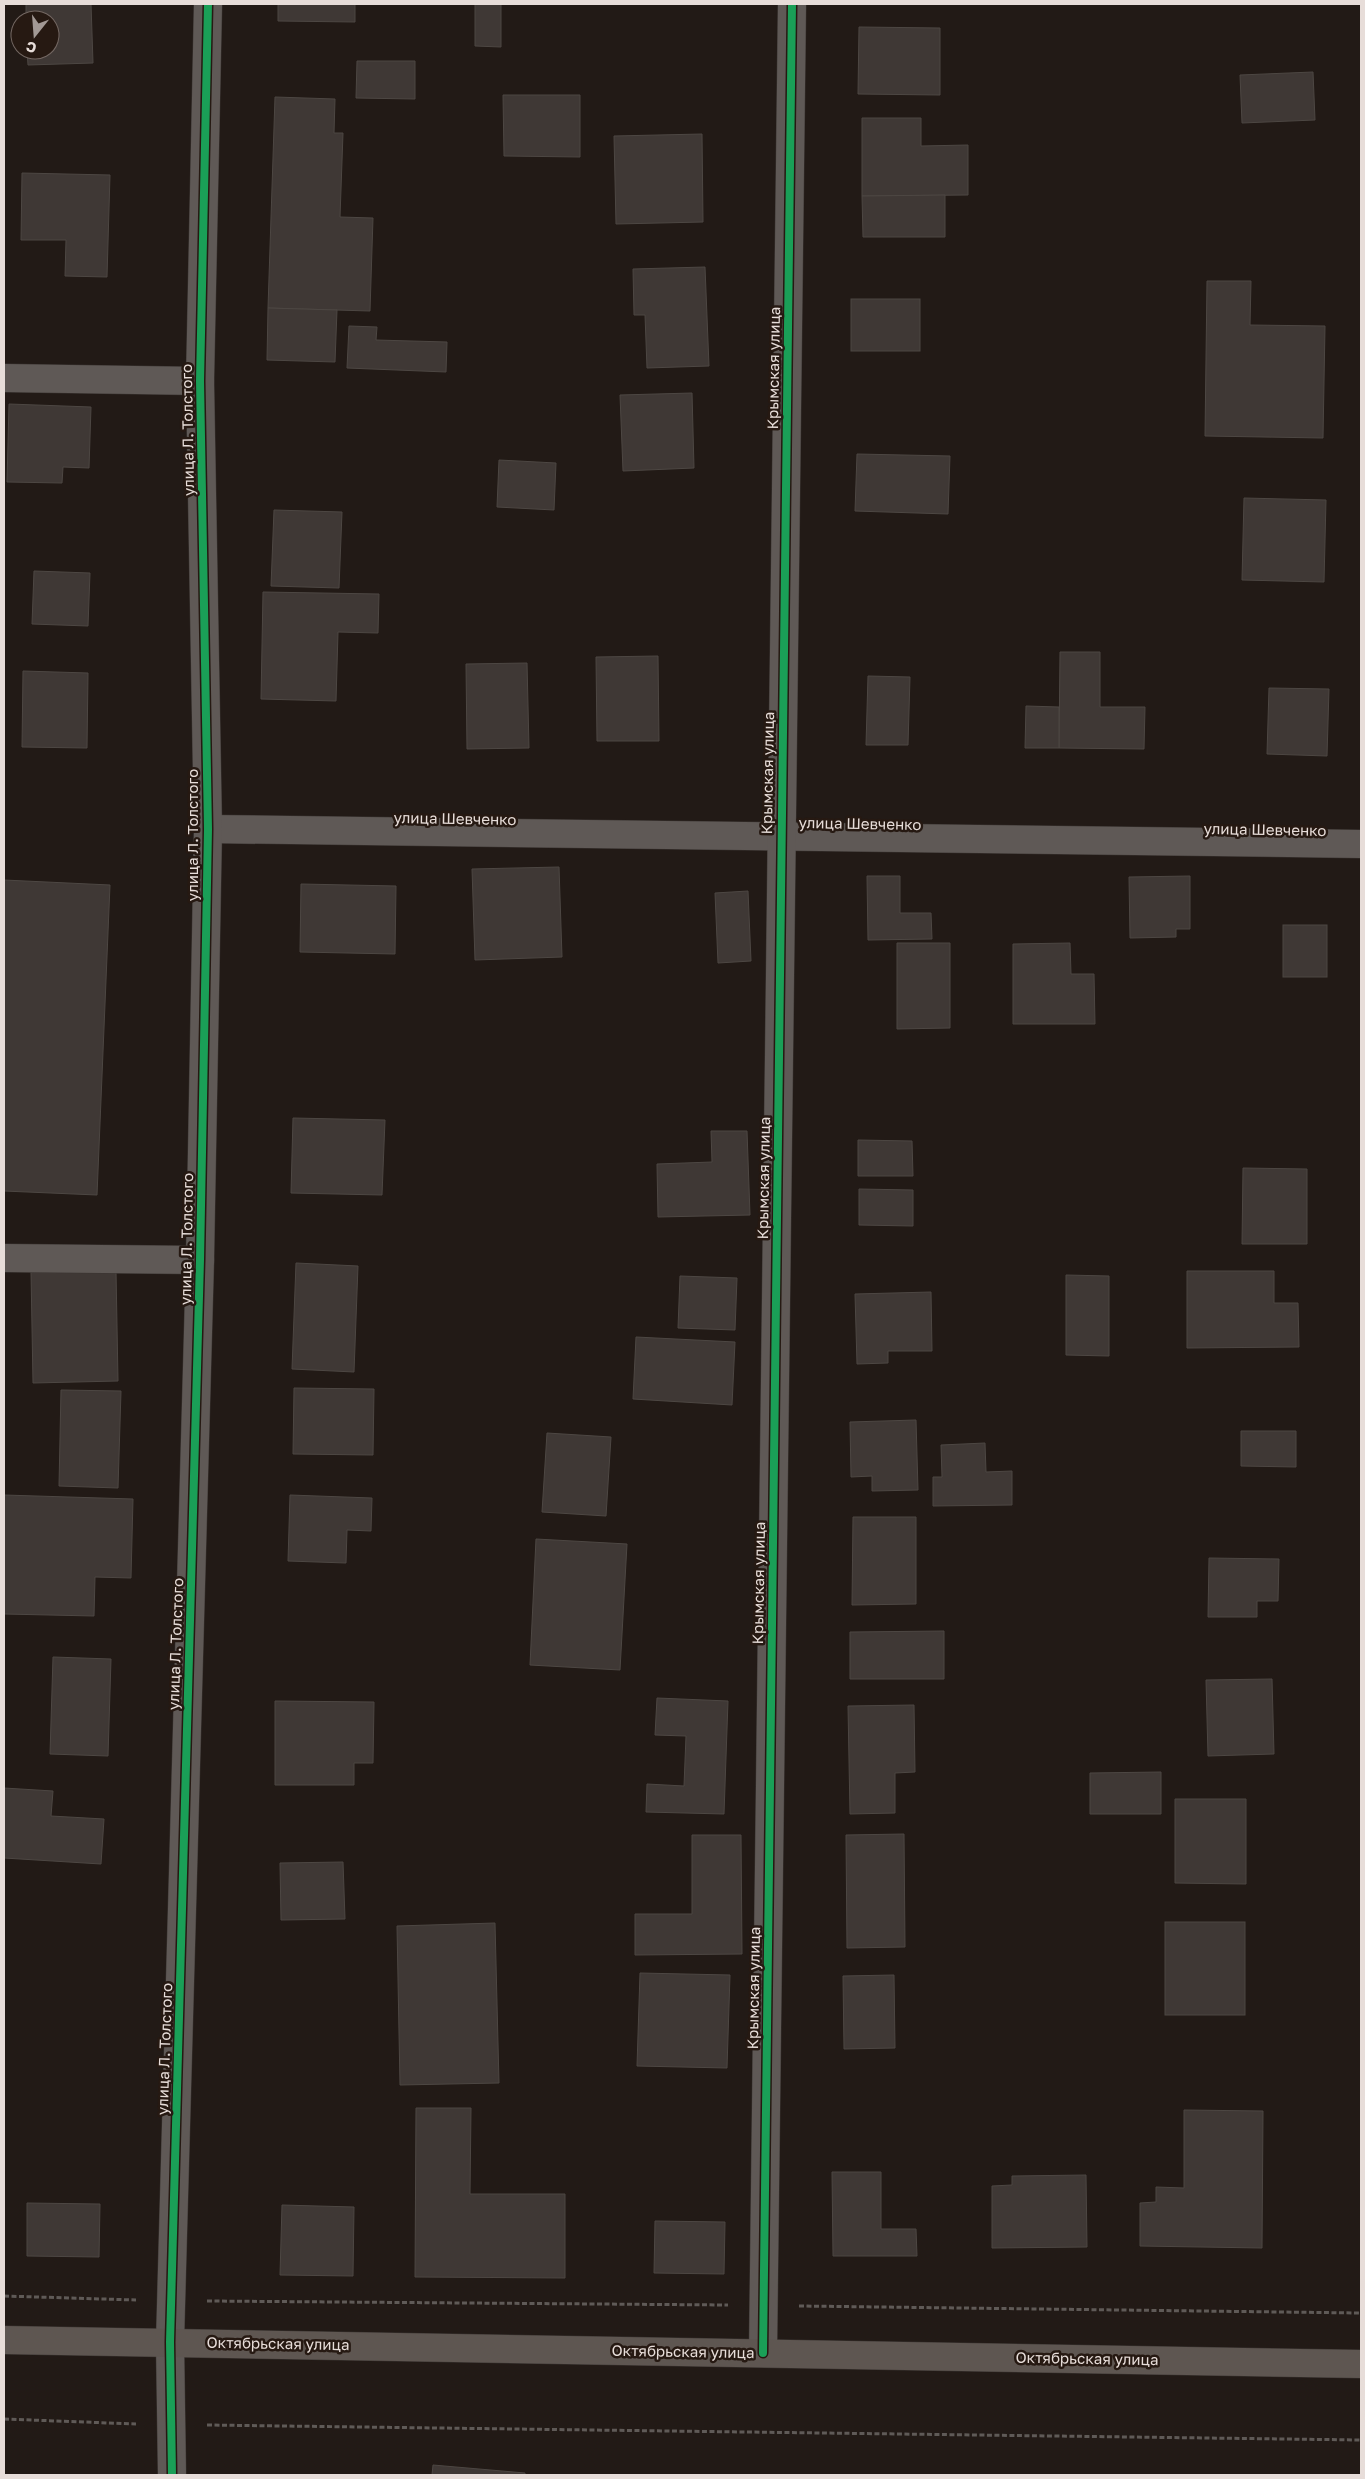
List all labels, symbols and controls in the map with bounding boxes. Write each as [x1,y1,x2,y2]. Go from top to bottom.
north arrow [10,10,60,60]
text: С [24,38,38,57]
street label: Крымская улица [763,306,783,430]
street label: улица Л. Толстого [177,364,197,496]
street label: Крымская улица [757,711,777,835]
street label: улица Л. Толстого [183,769,201,901]
street label: улица Шевченко [393,808,517,828]
street label: улица Шевченко [798,813,922,833]
street label: улица Шевченко [1203,819,1327,839]
street label: Крымская улица [753,1116,773,1240]
street label: улица Л. Толстого [176,1173,196,1305]
street label: Крымская улица [748,1521,768,1645]
street label: улица Л. Толстого [164,1577,186,1710]
street label: Крымская улица [743,1926,763,2050]
street label: улица Л. Толстого [153,1982,175,2115]
street label: Октябрьская улица [206,2333,350,2353]
street label: Октябрьская улица [611,2341,755,2361]
street label: Октябрьская улица [1015,2348,1159,2368]

